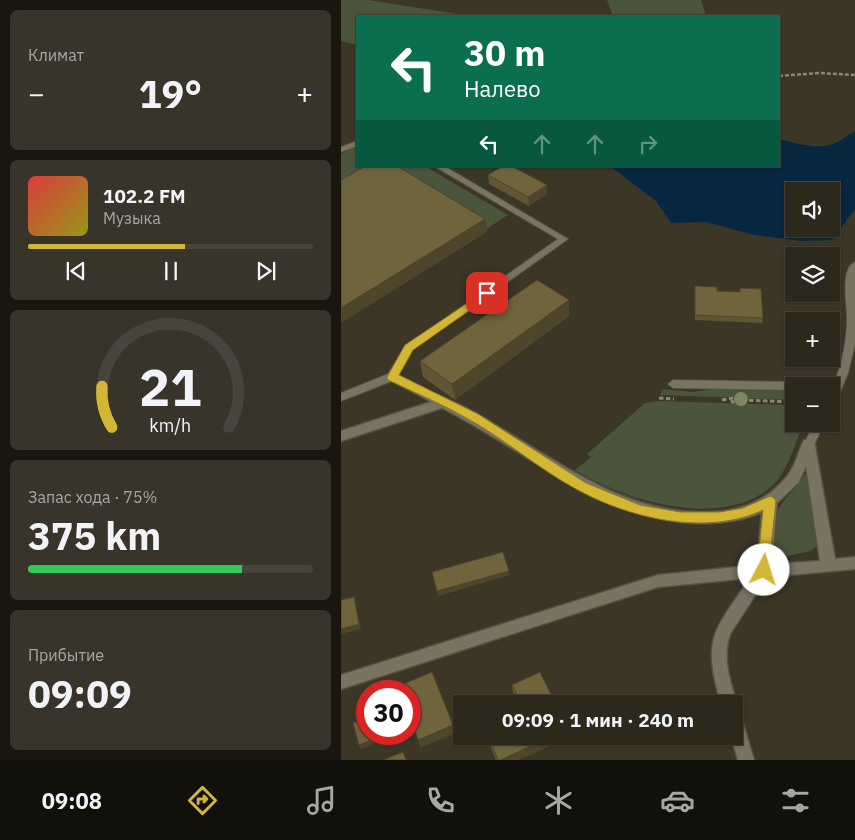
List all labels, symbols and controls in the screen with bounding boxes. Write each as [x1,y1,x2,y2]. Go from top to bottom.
text: 30 m [464,30,546,76]
icon: left [381,35,446,100]
text: Климат [28,45,84,65]
text: 19° [139,69,202,118]
text: Налево [464,74,541,103]
text: − [28,75,45,112]
text: + [296,75,313,112]
icon: left [475,130,503,158]
icon: ahead [528,130,556,158]
icon: ahead [581,130,609,158]
icon: right [634,130,662,158]
map controls [785,182,840,432]
button: sound [785,182,840,237]
text: 102.2 FM [103,184,186,208]
text: Музыка [103,208,161,228]
button: layers [785,247,840,302]
icon: previous [62,257,90,285]
icon: pause [157,257,185,285]
icon: next [252,257,280,285]
pin [466,272,508,314]
icon: arrive [473,279,501,307]
button: + [785,312,840,367]
text: 21 [139,353,202,420]
button: − [785,377,840,432]
text: km/h [150,414,192,437]
text: Запас хода · 75% [28,487,157,507]
text: 375 km [28,511,161,560]
position arrow [737,543,789,595]
text: Прибытие [28,645,104,665]
text: 09:09 [28,669,132,718]
speed limit sign: 30 [356,680,421,745]
text: 09:09 · 1 мин · 240 m [502,708,694,732]
icon: directions [185,783,220,818]
icon: music [304,783,339,818]
icon: phone [423,783,458,818]
icon: climate [541,783,576,818]
icon: car [660,783,695,818]
icon: filters [778,783,813,818]
text: 09:08 [42,786,102,815]

